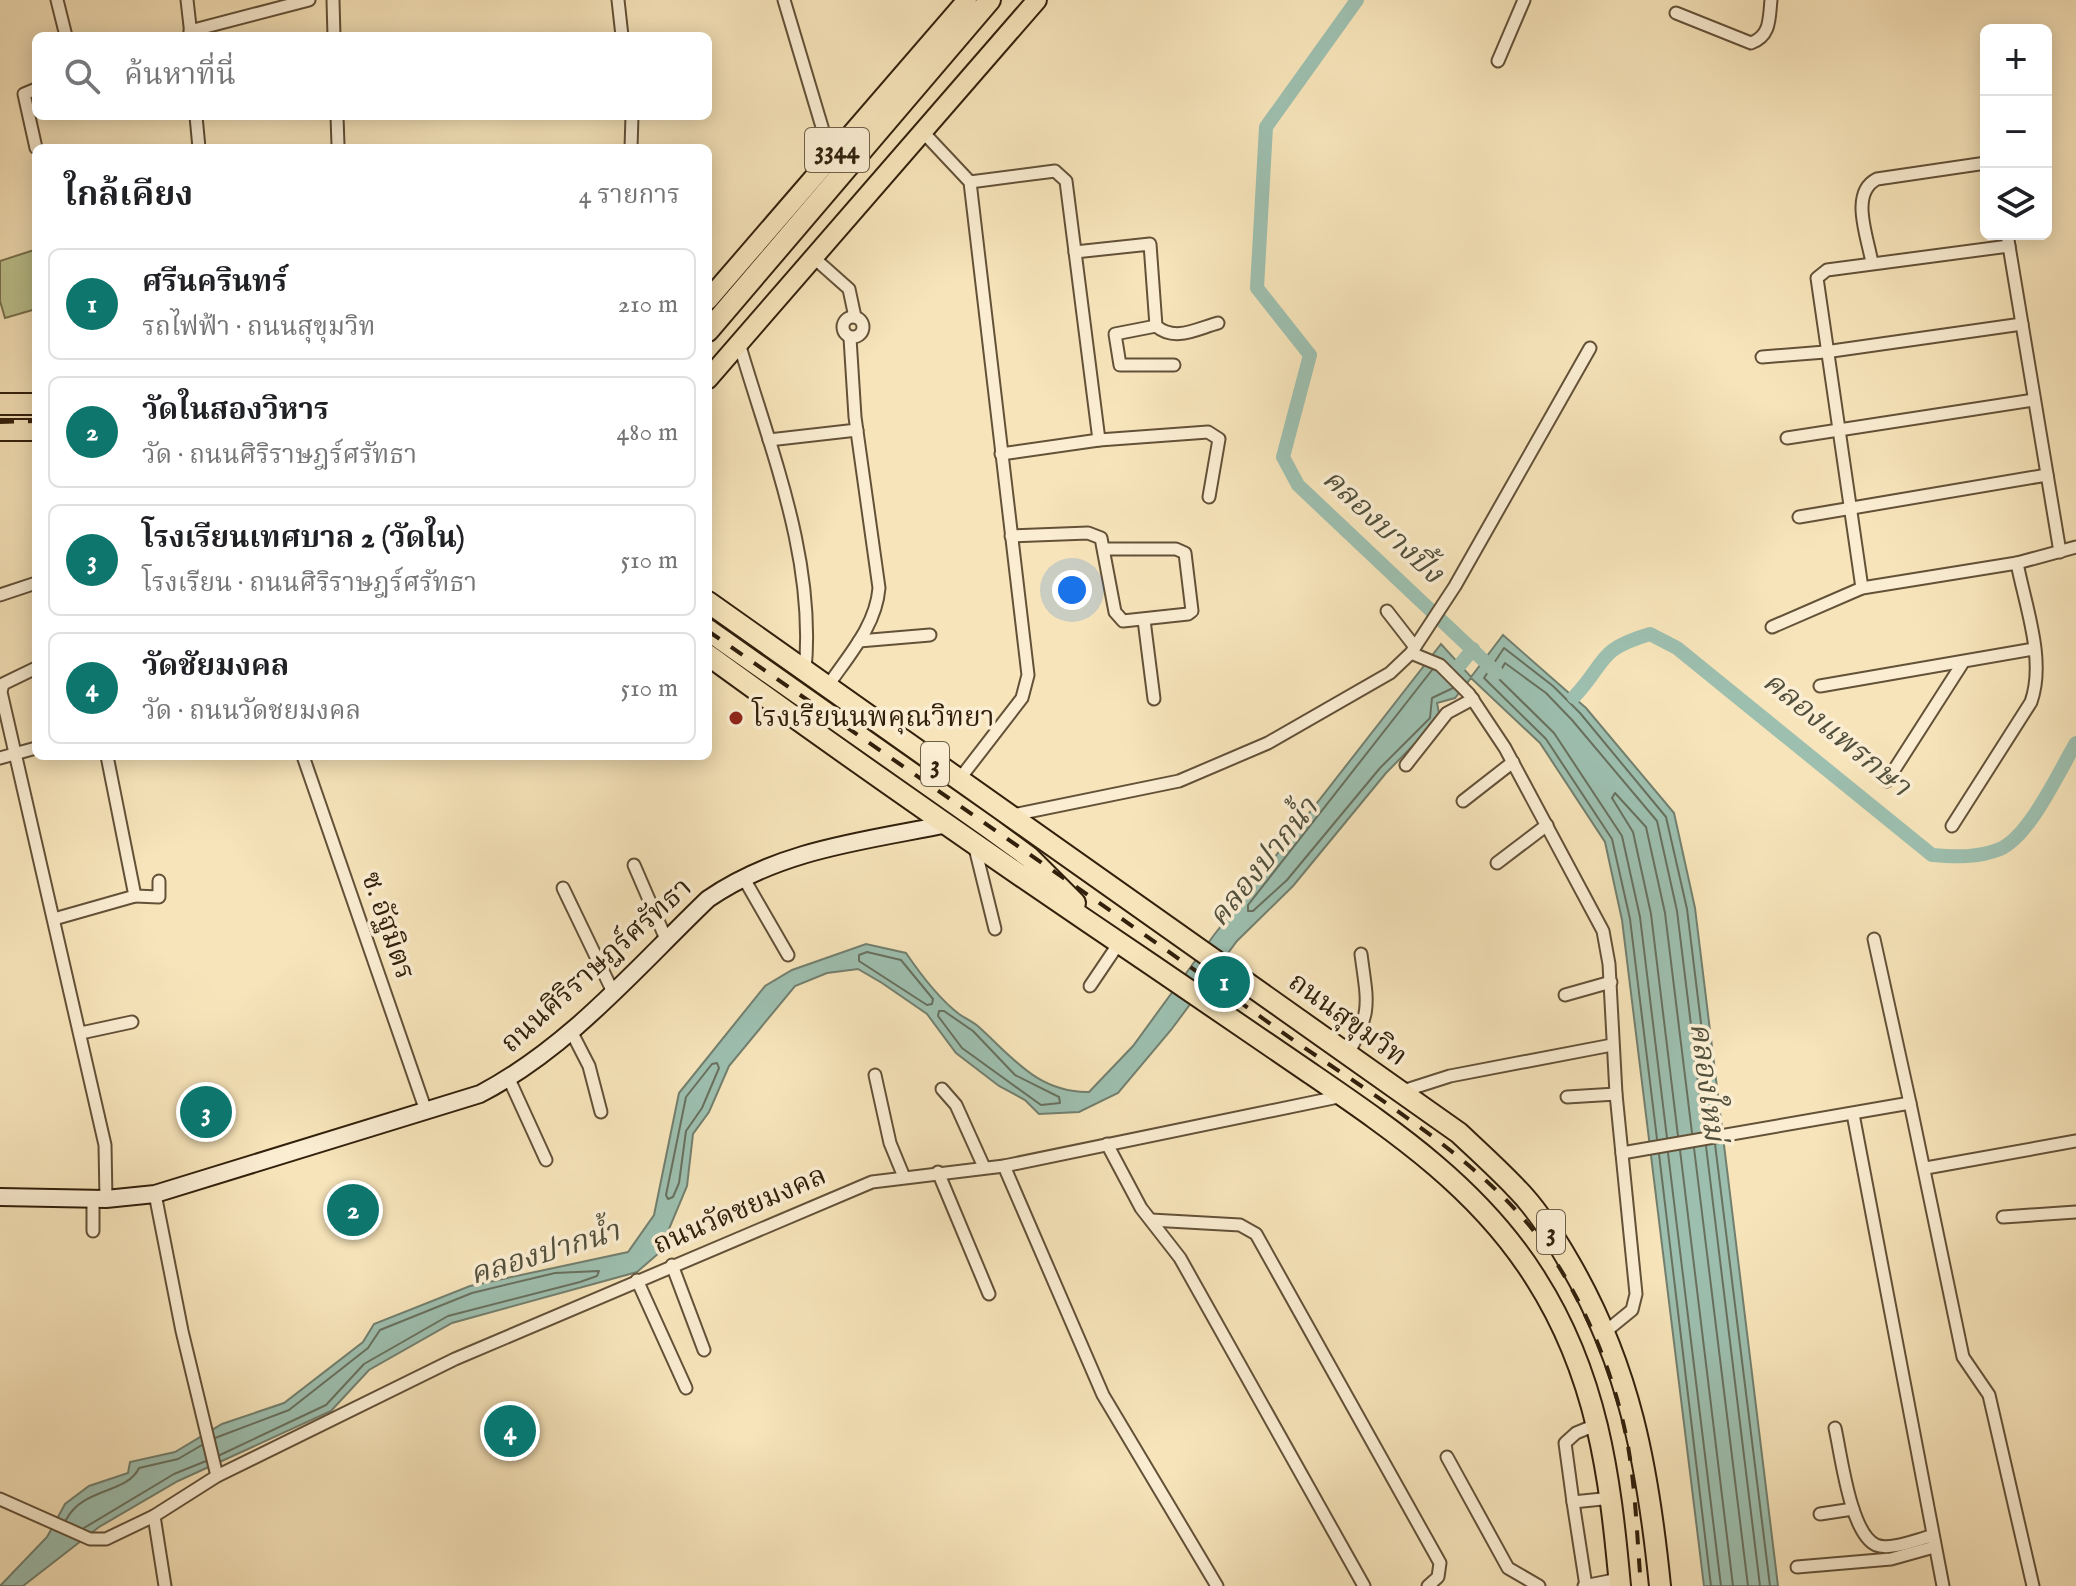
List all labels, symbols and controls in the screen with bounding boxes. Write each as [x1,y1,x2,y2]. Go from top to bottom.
map controls [1980,24,2052,240]
button: + [1980,24,2052,96]
search box [32,32,712,120]
icon: search [60,54,104,98]
text: ค้นหาที่นี่ [124,57,236,95]
button: − [1980,96,2052,168]
road number: 3344 [805,128,869,172]
button: layers [1980,168,2052,240]
text: ใกล้เคียง [64,174,193,217]
text: 4 รายการ [579,179,680,212]
text: ศรีนครินทร์ [142,264,287,302]
text: 1 [87,288,97,321]
text: 210 m [618,288,678,321]
text: รถไฟฟ้า · ถนนสุขุมวิท [142,311,375,344]
text: วัดในสองวิหาร [142,392,329,430]
text: 2 [86,416,98,449]
text: 480 m [617,416,678,449]
text: วัด · ถนนศิริราษฎร์ศรัทธา [142,439,417,472]
water label: คลองบางปิ้ง [1313,458,1454,593]
text: โรงเรียนเทศบาล 2 (วัดใน) [142,520,465,558]
text: 3 [87,544,97,577]
text: 510 m [620,544,678,577]
text: โรงเรียน · ถนนศิริราษฎร์ศรัทธา [142,567,477,600]
your location [1052,570,1092,610]
text: วัดชัยมงคล [142,648,289,686]
water label: คลองแพรกษา [1754,664,1919,807]
text: 4 [86,672,98,705]
text: 510 m [620,672,678,705]
text: วัด · ถนนวัดชยมงคล [142,695,361,728]
place label: โรงเรียนนพคุณวิทยา [751,697,994,736]
marker: โรงเรียนนพคุณวิทยา [727,709,745,727]
road number: 3 [921,742,949,786]
water label: คลองปากน้ำ [1197,787,1328,935]
street label: ซ. อัฐมิตร [352,867,422,985]
street label: ถนนศิริราษฎร์ศรัทธา [493,870,700,1061]
pin: 1 [1198,952,1250,1012]
street label: ถนนสุขุมวิท [1281,965,1413,1075]
water label: คลองใหม่ [1680,1020,1737,1147]
pin: 3 [180,1082,232,1142]
street label: ถนนวัดชยมงคล [648,1159,832,1263]
pin: 2 [327,1180,379,1240]
water label: คลองปากน้ำ [464,1208,626,1295]
road number: 3 [1537,1210,1565,1254]
pin: 4 [484,1401,536,1461]

